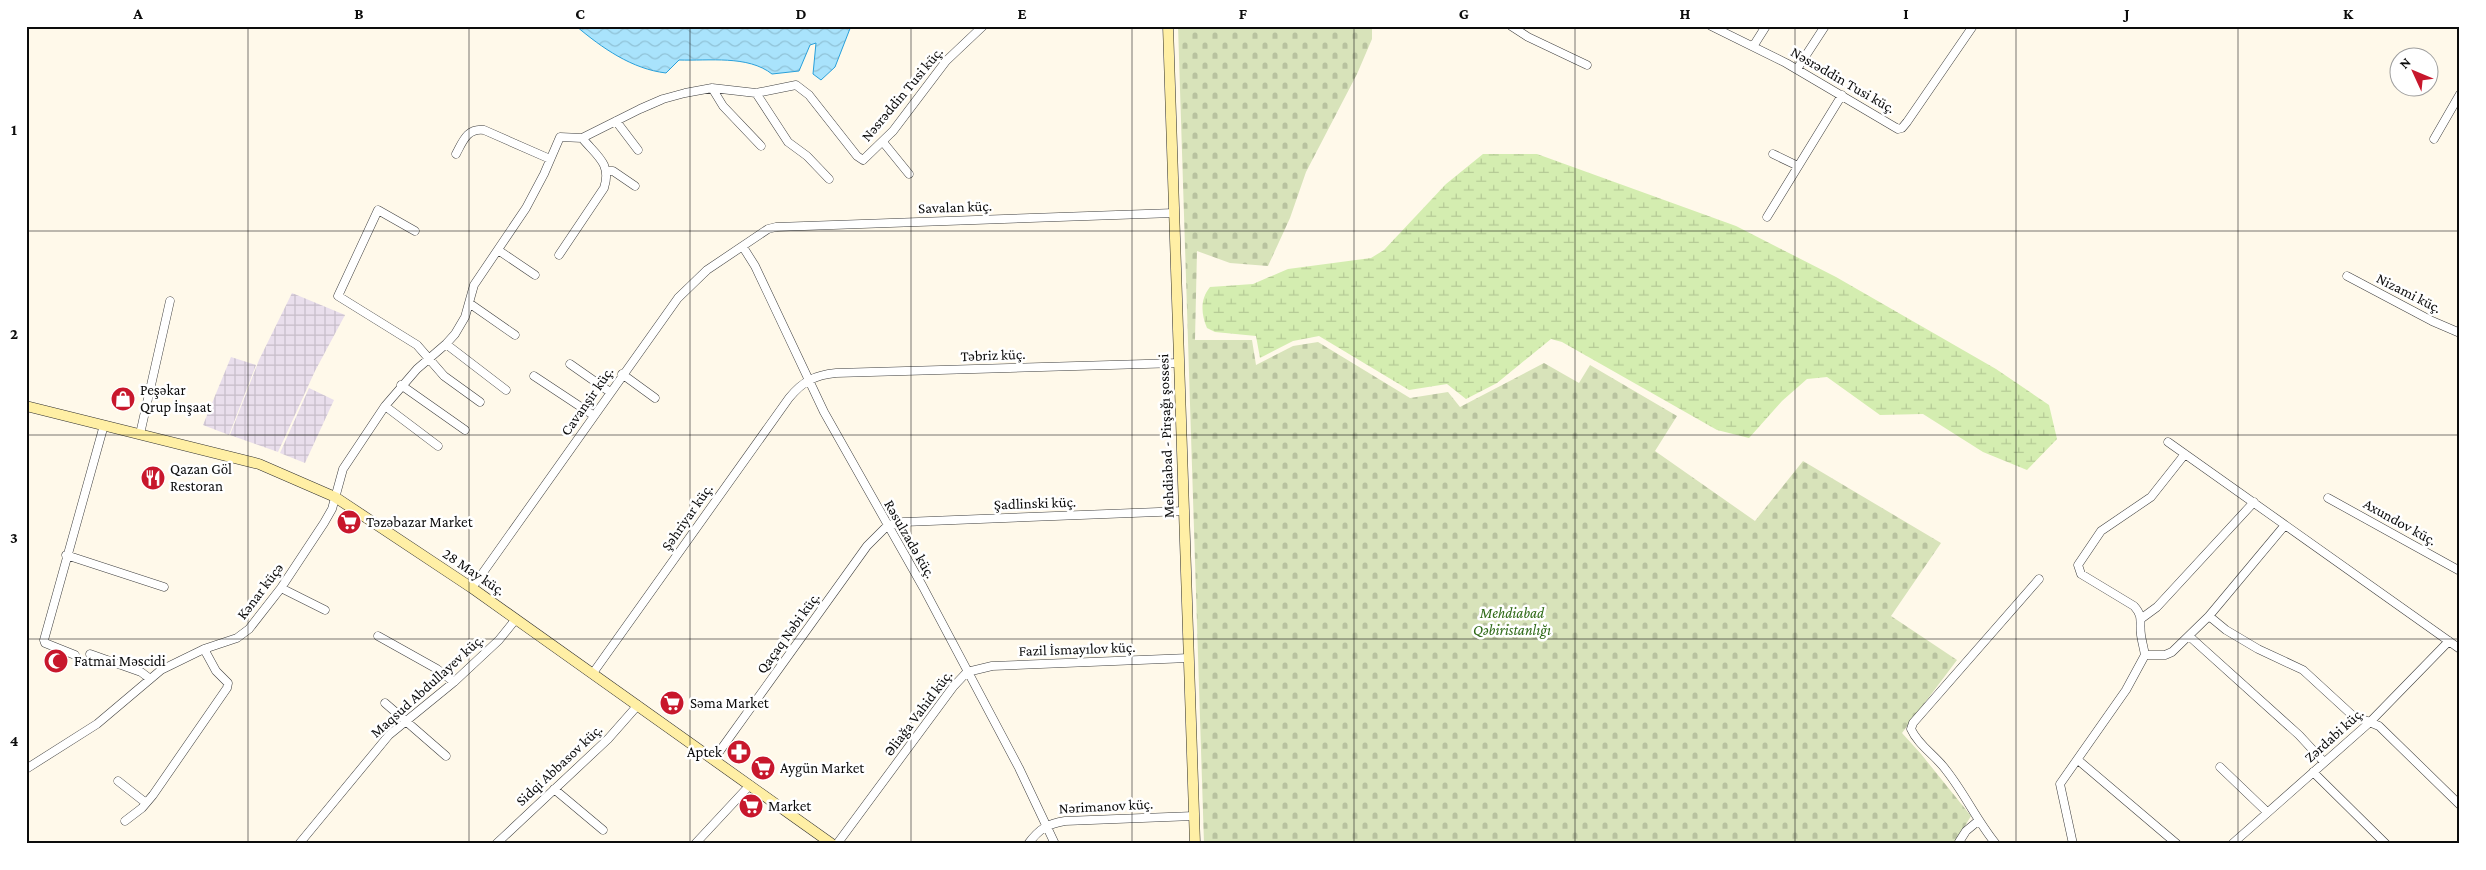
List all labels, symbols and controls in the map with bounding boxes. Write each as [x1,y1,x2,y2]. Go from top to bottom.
text: A [132,5,143,22]
text: B [354,5,364,22]
text: C [575,5,585,22]
text: D [795,5,807,22]
text: E [1017,5,1027,22]
text: F [1239,5,1248,22]
text: G [1459,5,1469,22]
text: H [1680,5,1691,22]
text: I [1903,5,1909,22]
text: J [2122,5,2130,22]
text: K [2343,5,2354,22]
street label: Nəsrəddin Tusi küç. [858,44,947,145]
street label: Nəsrəddin Tusi küç. [1787,44,1898,117]
north arrow [2388,48,2438,98]
text: N [2396,54,2414,72]
text: 1 [11,121,17,138]
street label: Savalan küç. [918,198,992,217]
street label: Nizami küç. [2373,270,2444,317]
text: 2 [10,325,18,342]
street label: Təbriz küç. [960,346,1026,365]
street label: Mehdiabad - Pirşağı şossesi [1155,353,1178,518]
street label: Cavanşir küç. [557,364,617,439]
place label: Peşəkar Qrup İnşaat [140,382,212,416]
shop icon: Peşəkar Qrup İnşaat [110,386,136,412]
place label: Qazan Göl Restoran [170,461,232,494]
restaurant icon: Qazan Göl Restoran [140,465,166,491]
street label: Şəhriyar küç. [658,481,717,554]
street label: Şadlinski küç. [994,494,1076,513]
street label: Axundov küç. [2360,495,2439,549]
street label: Rəsulzadə küç. [880,497,939,582]
supermarket icon: Təzəbazar Market [336,509,362,535]
place label: Təzəbazar Market [366,514,474,530]
text: 3 [10,529,18,546]
street label: 28 May küç. [439,545,508,600]
street label: Kənar küçə [234,560,287,623]
street label: Qaçaq Nəbi küç. [753,589,824,677]
park label: Mehdiabad Qəbiristanlığı [1473,605,1551,639]
street label: Maqsud Abdullayev küç. [367,631,487,742]
street label: Fazil İsmayılov küç. [1018,639,1136,660]
mosque icon: Fatmai Məscidi [43,648,69,674]
place label: Fatmai Məscidi [74,653,166,669]
street label: Əliağa Vahid küç. [880,667,956,760]
supermarket icon: Səma Market [659,690,685,716]
place label: Səma Market [690,695,770,711]
street label: Zərdabi küç. [2301,704,2367,766]
street label: Sidqi Abbasov küç. [513,721,606,810]
text: 4 [10,732,19,749]
pharmacy icon: Aptek [726,739,752,765]
place label: Aptek [687,744,723,761]
supermarket icon: Aygün Market [750,755,776,781]
place label: Aygün Market [780,760,865,777]
supermarket icon: Market [738,793,764,819]
street label: Nərimanov küç. [1058,796,1154,817]
place label: Market [768,798,812,814]

